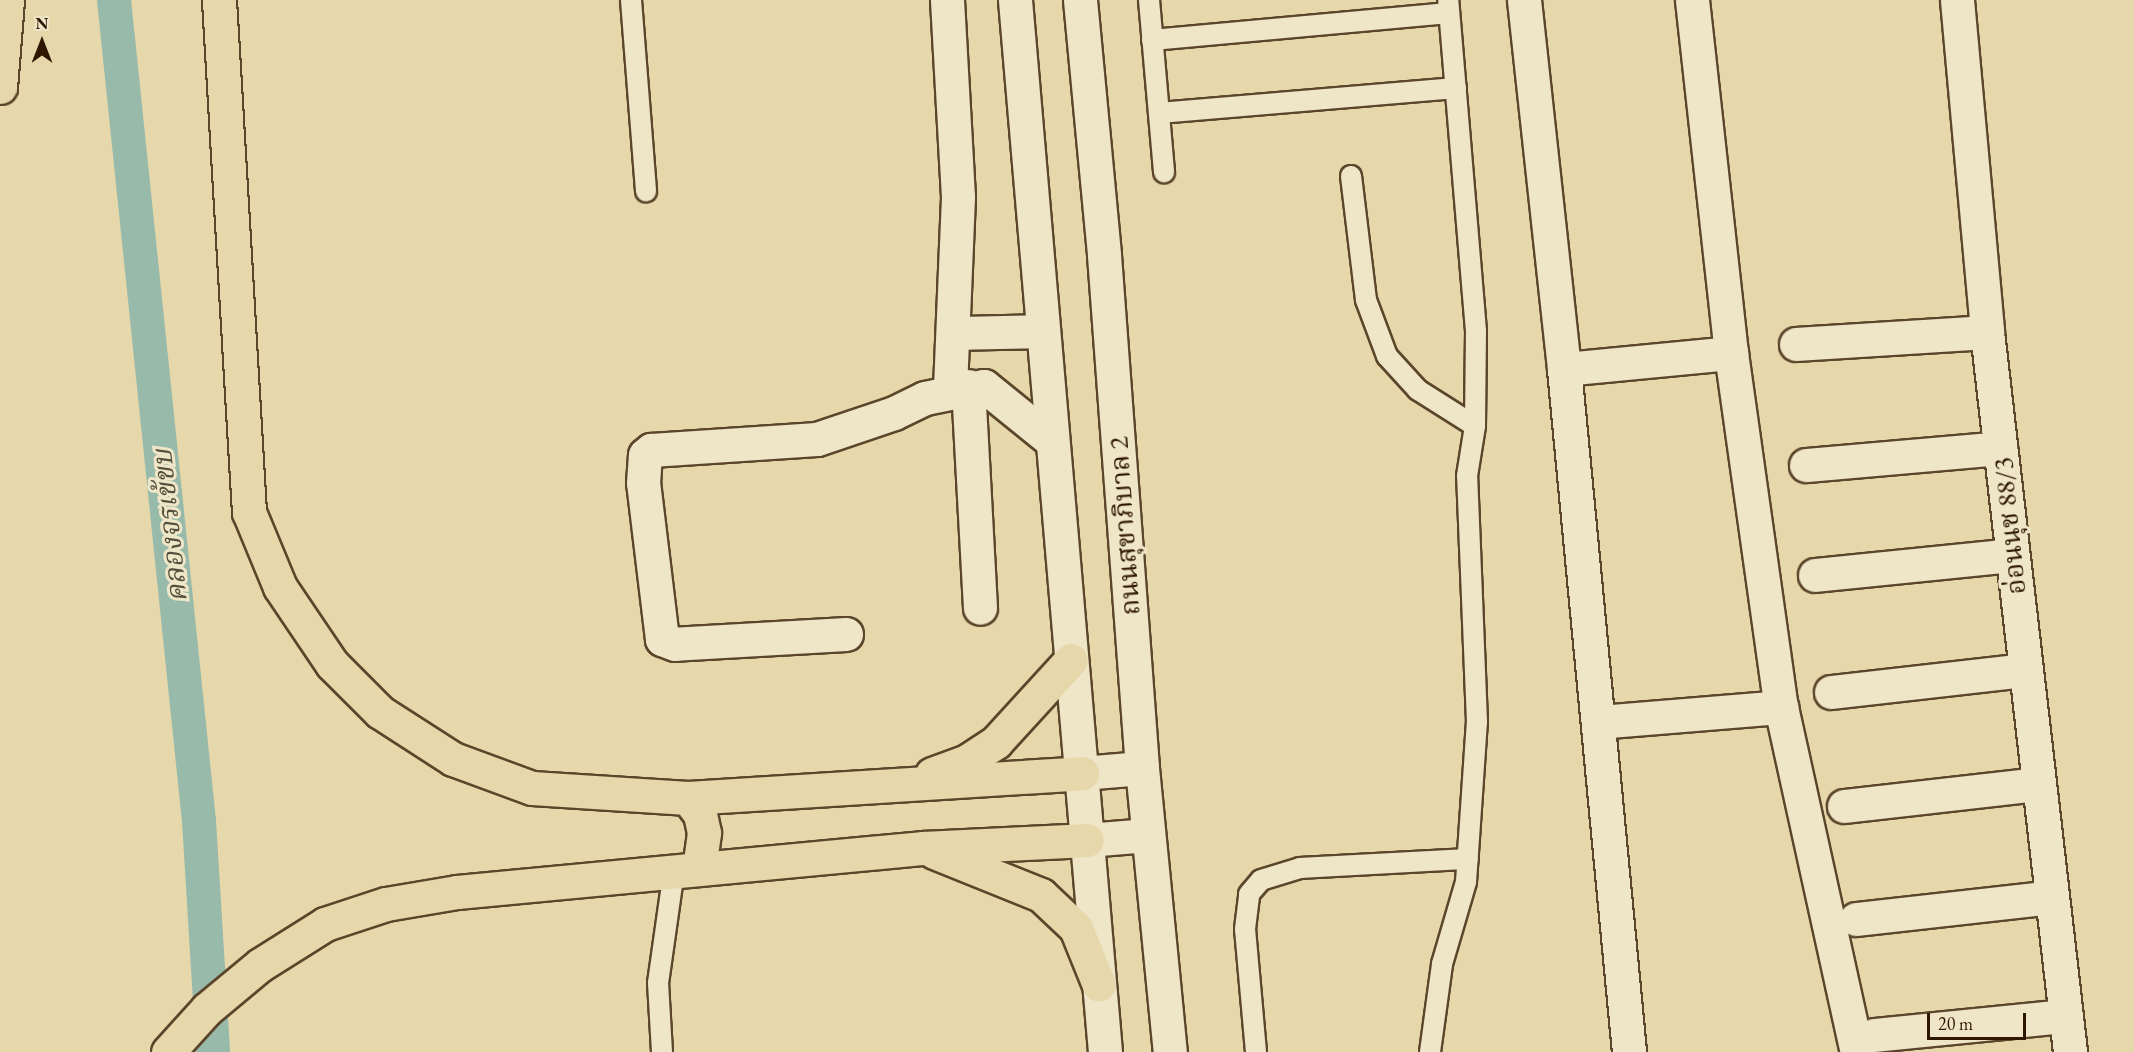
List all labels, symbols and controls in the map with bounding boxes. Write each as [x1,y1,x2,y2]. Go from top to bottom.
north arrow [12,12,72,72]
text: N [36,13,48,34]
street label: ถนนสุขาภิบาล 2 [1102,435,1146,617]
water label: คลองจรเข้ขบ [144,448,194,604]
street label: อ่อนนุช 88/3 [1986,456,2032,596]
scale bar [1930,1001,2029,1039]
text: 20 m [1938,1012,1973,1035]

